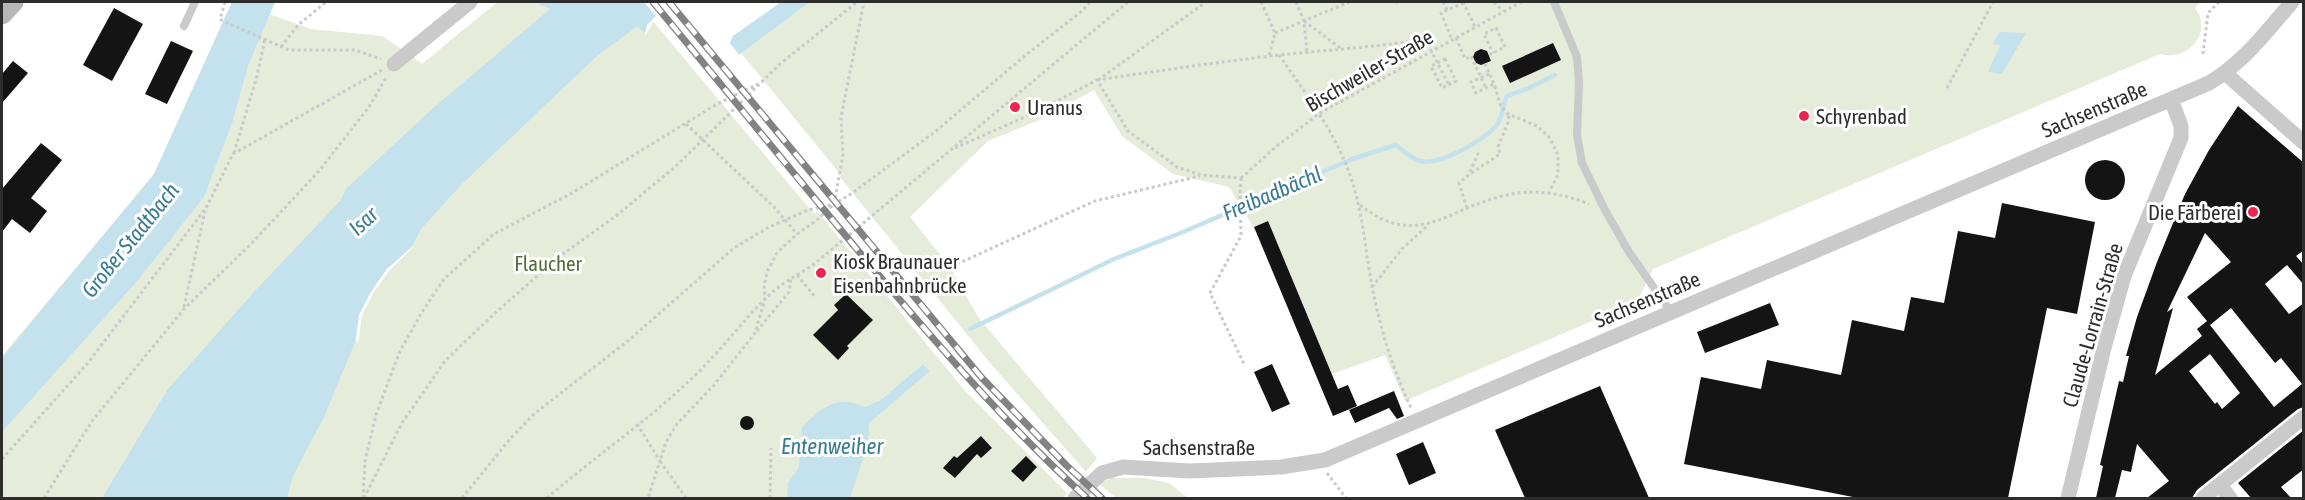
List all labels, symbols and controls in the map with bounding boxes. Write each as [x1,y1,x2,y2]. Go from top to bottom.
street label: Bischweiler-Straße [1301,24,1437,116]
street label: Sachsenstraße [2038,76,2150,142]
place label: Uranus [1027,95,1083,119]
marker: Uranus [1008,100,1022,114]
place label: Schyrenbad [1816,104,1907,128]
marker: Schyrenbad [1797,109,1811,123]
water label: Freibadbächl [1218,160,1326,226]
water label: Großer Stadtbach [76,177,184,302]
water label: Isar [343,200,384,241]
place label: Die Färberei [2148,200,2241,224]
marker: Die Färberei [2246,205,2260,219]
street label: Claude-Lorrain-Straße [2057,240,2127,410]
place label: Kiosk Braunauer Eisenbahnbrücke [833,249,966,297]
park label: Flaucher [514,251,583,275]
marker: Kiosk Braunauer Eisenbahnbrücke [814,266,828,280]
street label: Sachsenstraße [1591,266,1703,332]
water label: Entenweiher [781,433,884,459]
street label: Sachsenstraße [1143,435,1255,459]

